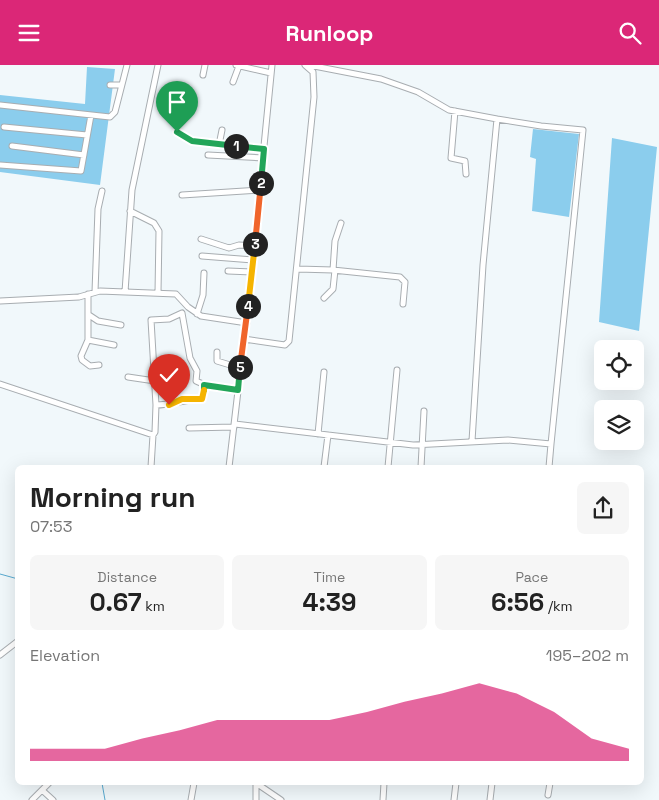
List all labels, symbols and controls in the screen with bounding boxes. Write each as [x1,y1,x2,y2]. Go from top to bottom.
icon: menu [15,19,43,47]
text: Runloop [286,19,373,47]
icon: search [616,19,644,47]
pin [156,81,198,132]
icon: arrive [163,88,191,116]
pin: 1 [224,133,248,159]
text: 1 [233,137,240,155]
pin: 2 [248,171,274,195]
text: 2 [257,174,266,192]
pin: 3 [242,231,268,257]
text: 3 [251,235,260,253]
pin: 4 [236,293,260,319]
text: 4 [244,297,253,315]
map controls [594,340,644,450]
button: locate [594,340,644,390]
pin [148,354,190,405]
pin: 5 [228,355,252,379]
text: 5 [236,358,245,376]
icon: check [155,361,183,389]
button: layers [594,400,644,450]
text: Morning run [30,479,195,515]
button: share [577,482,629,534]
text: 07:53 [30,516,72,537]
text: Distance [97,568,157,586]
text: Time [314,568,345,586]
text: Pace [515,568,548,586]
text: 0.67 [90,586,142,618]
text: 4:39 [302,586,357,618]
text: 6:56 [491,586,544,618]
text: km [142,597,165,615]
text: /km [544,597,573,615]
text: Elevation [30,645,100,666]
text: 195–202 m [546,645,629,666]

